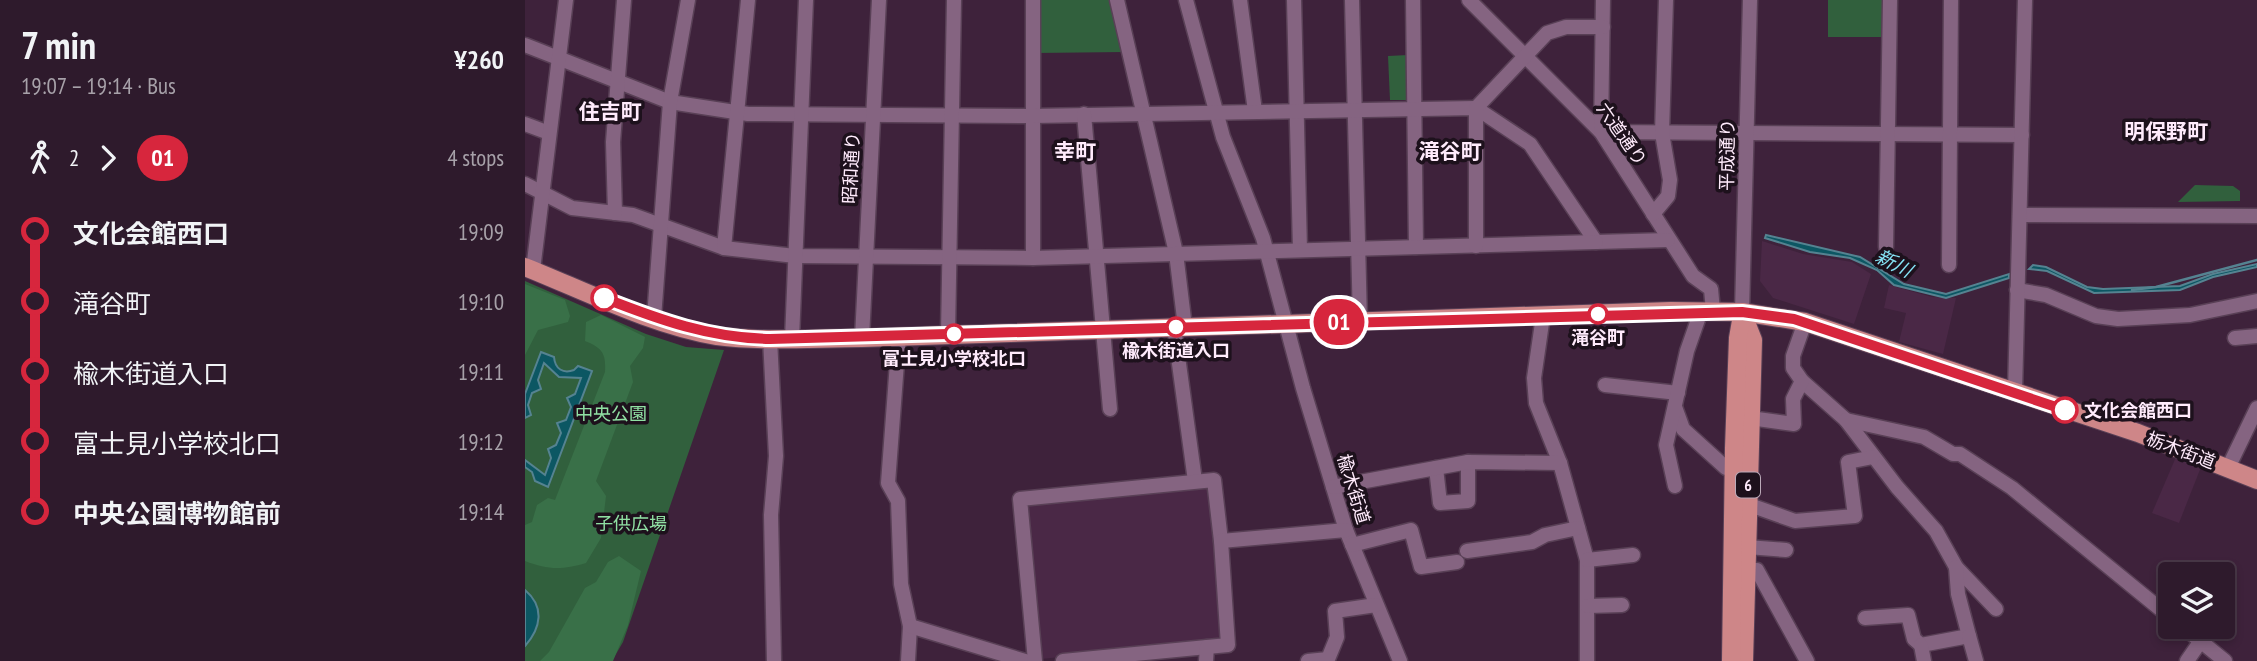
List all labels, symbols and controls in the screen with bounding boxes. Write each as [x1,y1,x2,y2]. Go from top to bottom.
text: 7 min [21,20,96,69]
text: ¥260 [454,43,504,76]
text: 19:07 – 19:14 · Bus [21,71,176,100]
district label: 住吉町 [579,98,642,125]
street label: 六道通り [1592,98,1652,170]
district label: 明保野町 [2124,118,2208,145]
street label: 平成通り [1715,119,1739,191]
street label: 昭和通り [838,131,864,205]
district label: 幸町 [1054,138,1096,165]
district label: 滝谷町 [1419,138,1482,165]
icon: walk [21,139,59,177]
icon: forward [89,139,127,177]
text: 01 [151,142,174,173]
text: 2 [69,143,79,172]
text: 4 stops [447,143,504,172]
text: 文化会館西口 [73,217,229,250]
text: 19:09 [458,217,504,246]
water label: 新川 [1872,244,1918,283]
unlabelled marker [591,285,617,311]
text: 滝谷町 [73,287,151,320]
text: 19:10 [458,287,504,316]
line badge: 01 [1307,299,1371,345]
marker: 滝谷町 [1588,304,1608,324]
text: 01 [1328,306,1350,337]
marker: 楡木街道入口 [1166,317,1186,337]
marker: 富士見小学校北口 [944,324,964,344]
place label: 滝谷町 [1571,326,1625,349]
place label: 楡木街道入口 [1122,339,1230,362]
place label: 富士見小学校北口 [882,347,1026,370]
text: 楡木街道入口 [73,357,229,390]
text: 19:11 [458,357,504,386]
marker: 文化会館西口 [2052,397,2078,423]
place label: 文化会館西口 [2084,399,2192,422]
park label: 中央公園 [575,402,647,425]
street label: 栃木街道 [2143,426,2219,474]
text: 富士見小学校北口 [73,427,281,460]
text: 19:12 [458,427,504,456]
street label: 楡木街道 [1332,451,1376,527]
road number: 6 [1736,472,1760,498]
text: 中央公園博物館前 [73,497,281,530]
text: 19:14 [458,497,504,526]
park label: 子供広場 [595,512,667,535]
map controls [2158,562,2235,639]
button: layers [2158,562,2235,639]

